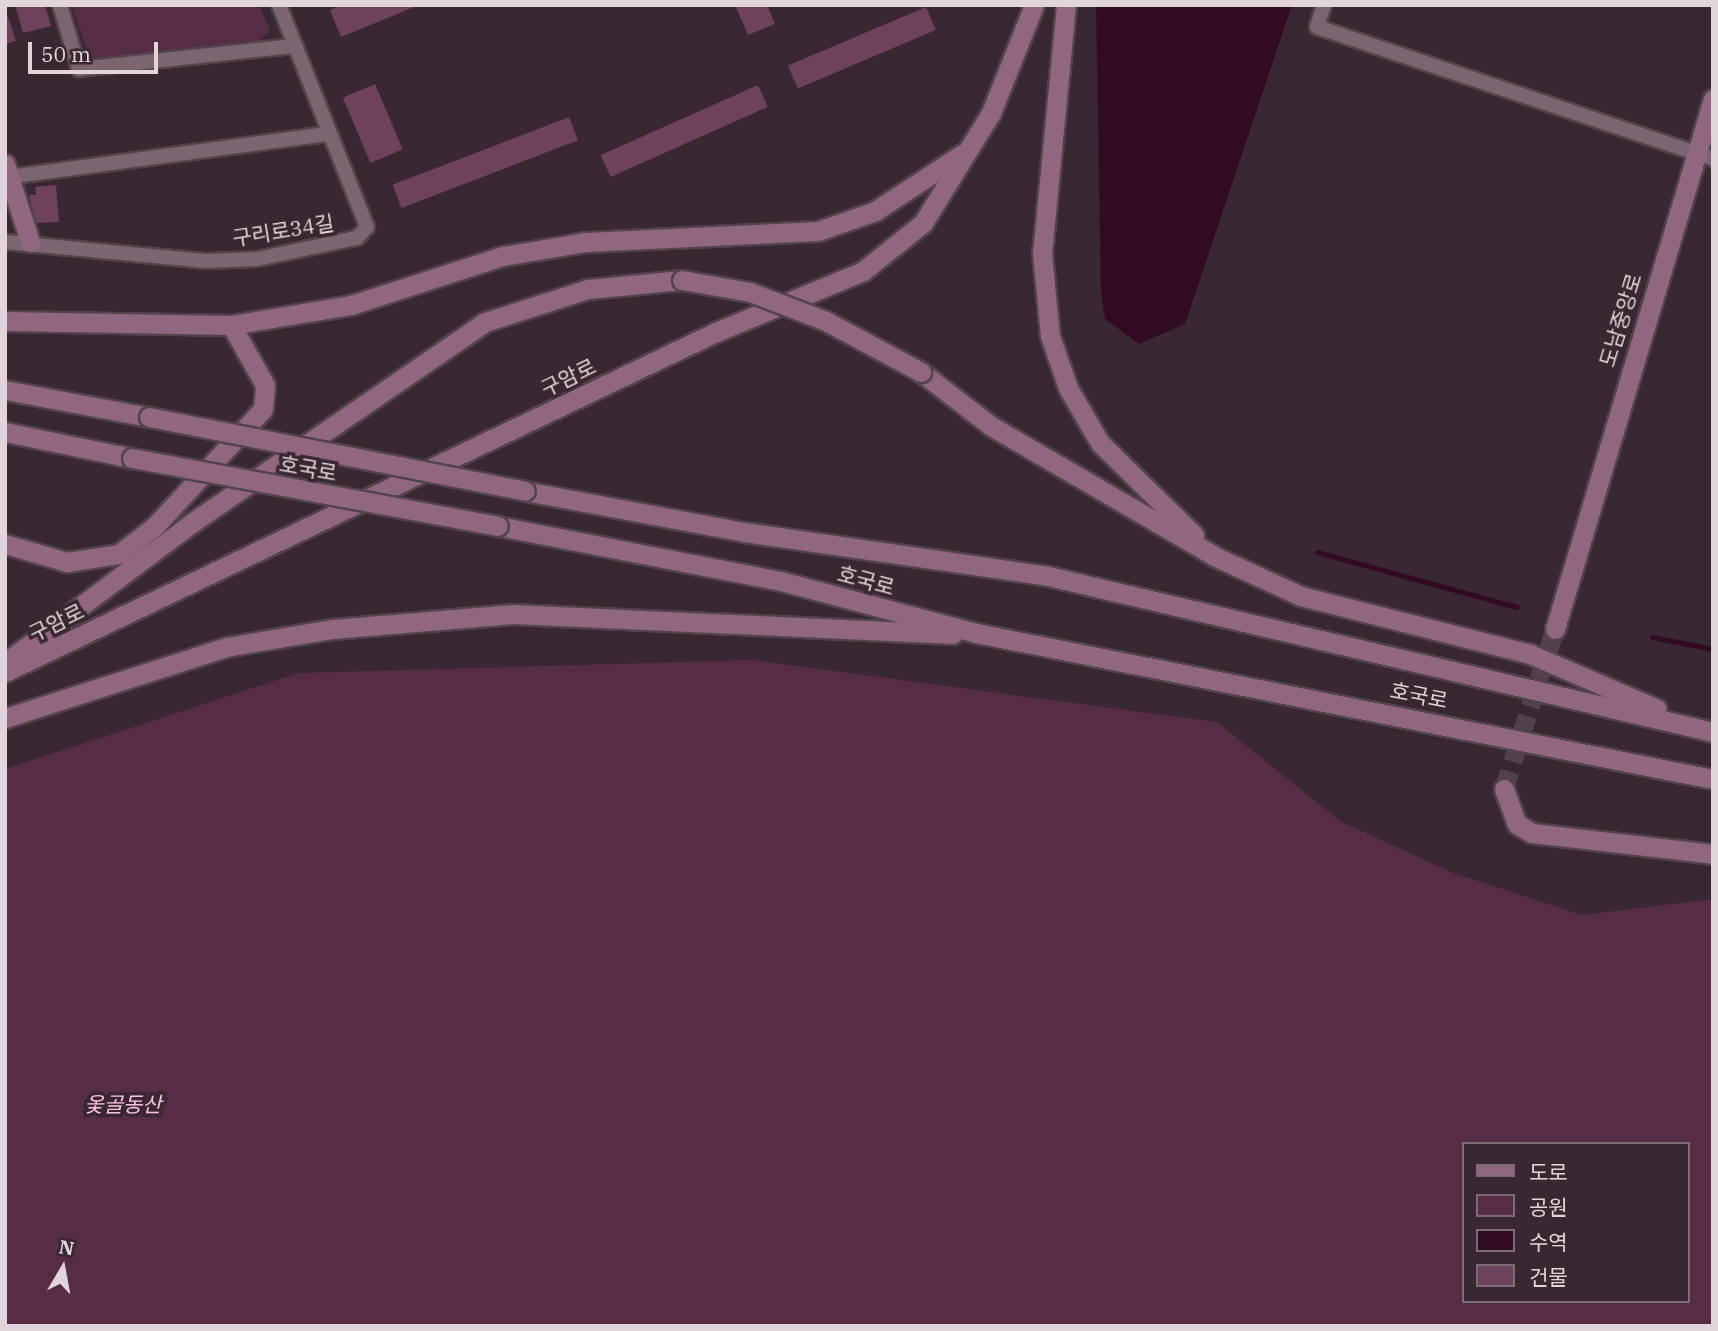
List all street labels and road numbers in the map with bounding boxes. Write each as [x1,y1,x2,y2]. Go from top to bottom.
street label: 구리로34길 [230,210,336,250]
street label: 도남중앙로 [1594,270,1646,370]
street label: 구암로 [536,353,600,401]
street label: 호국로 [277,451,339,485]
street label: 호국로 [835,560,897,600]
street label: 구암로 [24,598,88,646]
street label: 호국로 [1388,677,1450,713]

